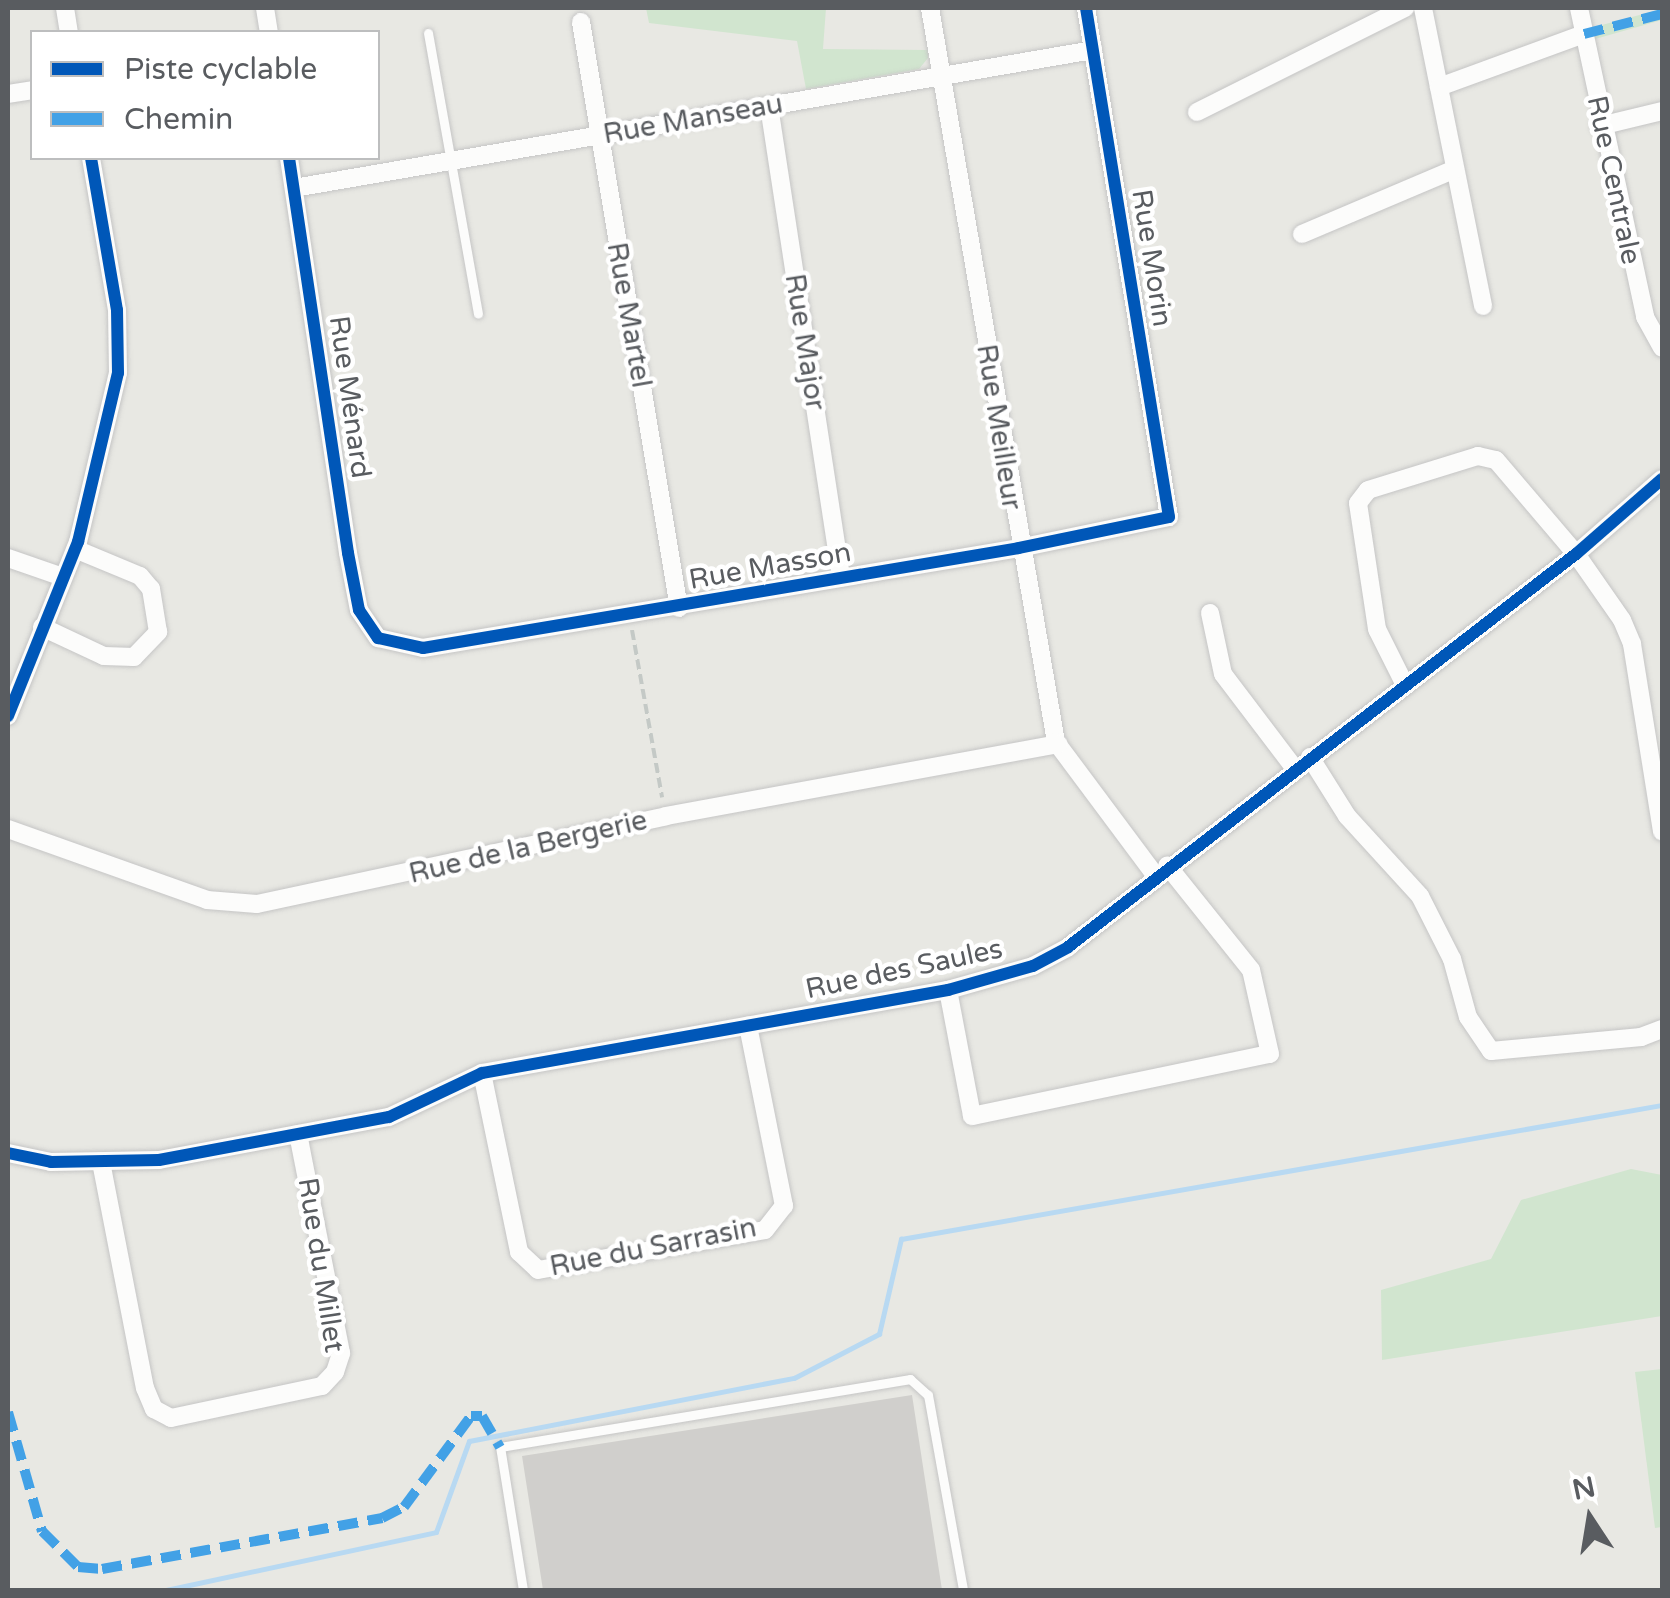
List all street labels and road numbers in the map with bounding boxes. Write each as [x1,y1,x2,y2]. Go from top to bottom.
street label: Rue Manseau [601,87,785,151]
street label: Rue Centrale [1580,93,1648,267]
street label: Rue Morin [1125,187,1179,329]
street label: Rue Martel [600,240,658,390]
street label: Rue Major [778,271,832,413]
street label: Rue Ménard [322,314,378,480]
street label: Rue Meilleur [969,342,1029,512]
street label: Rue Masson [686,535,854,597]
street label: Rue de la Bergerie [406,803,650,891]
street label: Rue des Saules [802,932,1006,1006]
street label: Rue du Millet [291,1175,351,1355]
street label: Rue du Sarrasin [547,1210,759,1284]

